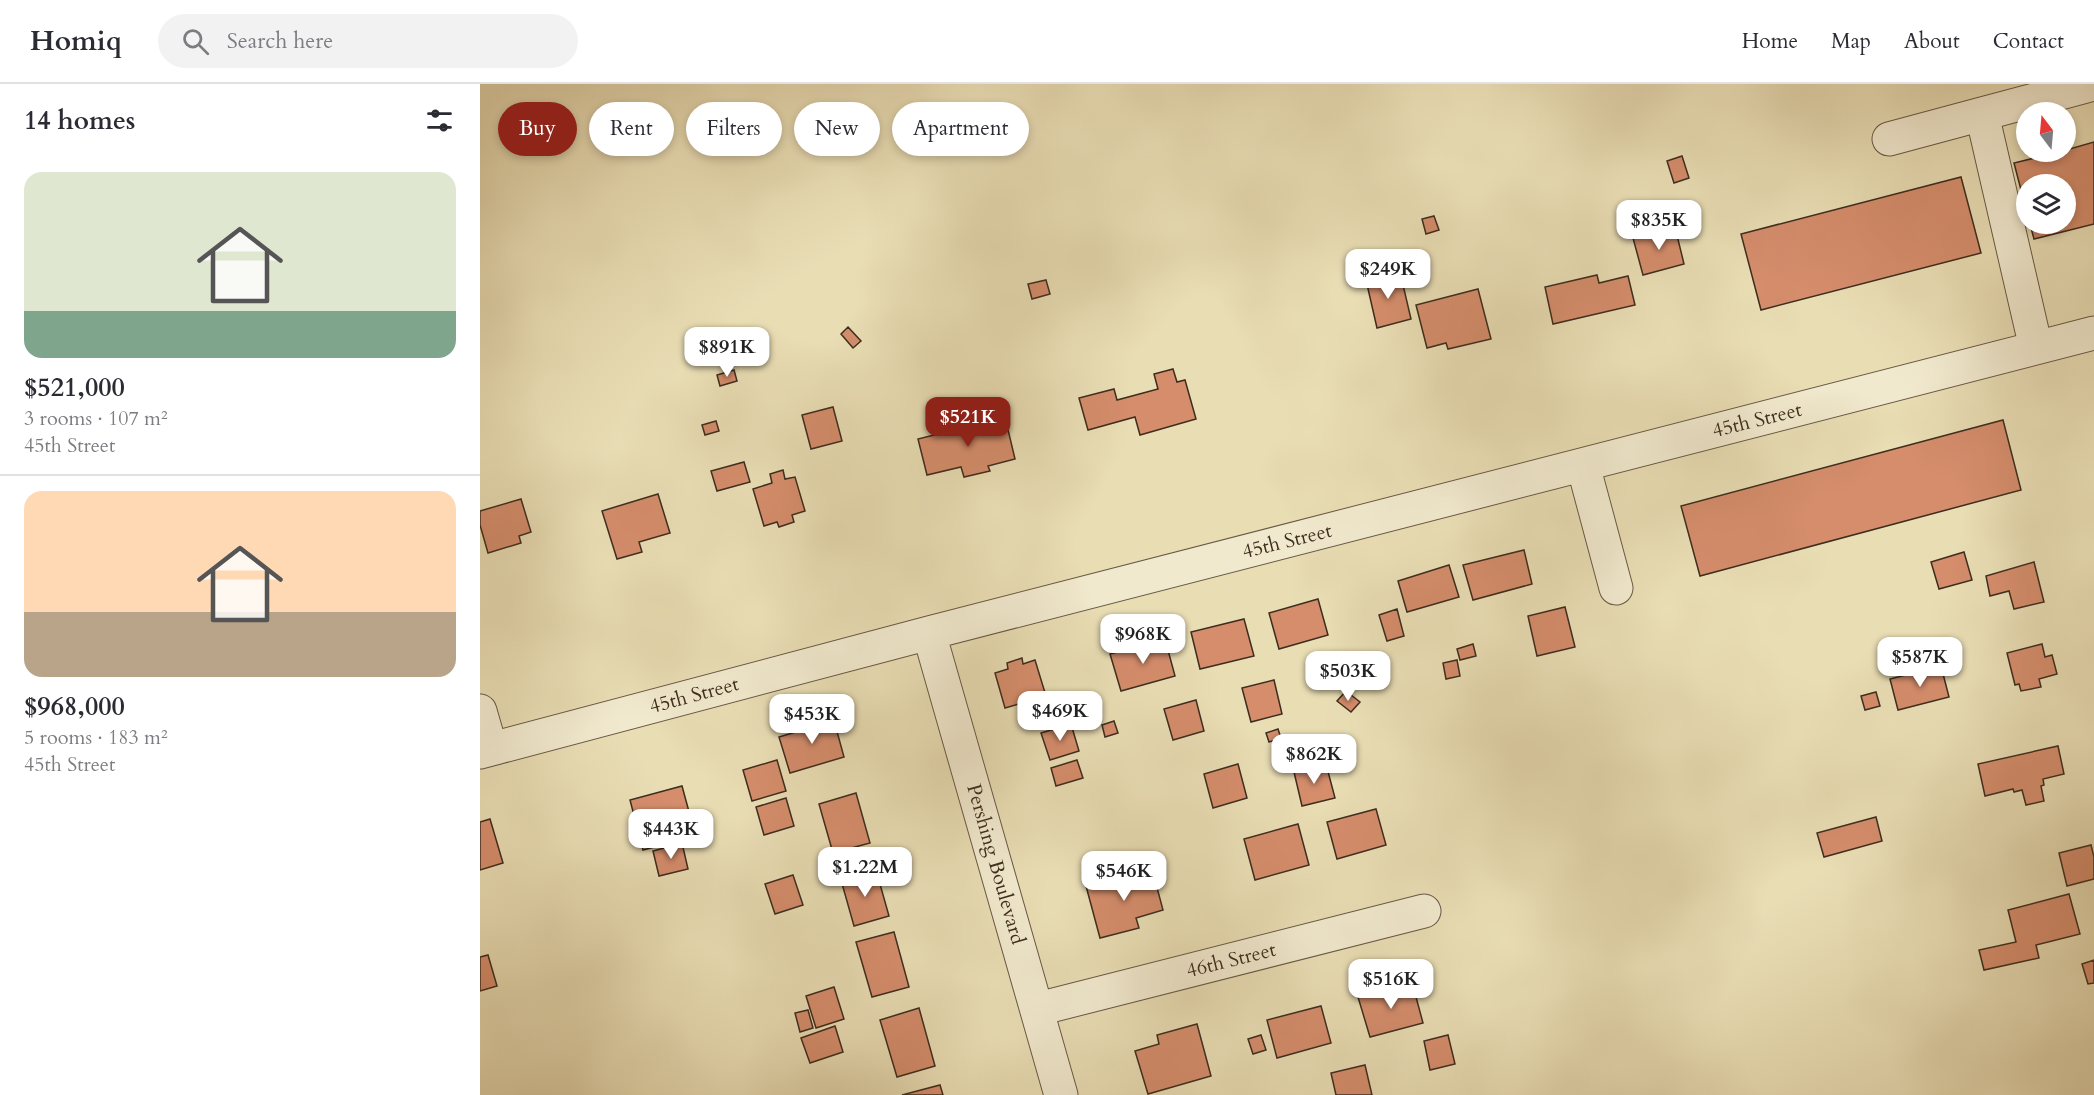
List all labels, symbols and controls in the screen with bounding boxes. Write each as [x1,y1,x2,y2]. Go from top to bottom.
search box [158,14,578,68]
text: Homiq [30,22,122,60]
icon: search [179,25,212,58]
text: Search here [227,26,333,56]
text: Home [1742,27,1798,56]
text: Map [1831,27,1871,56]
text: About [1904,27,1960,56]
text: Contact [1993,27,2064,56]
chip: Buy [498,102,577,156]
chip: Rent [589,102,674,156]
chip: Filters [686,102,782,156]
chip: New [794,102,880,156]
chip: Apartment [892,102,1029,156]
north arrow [2016,102,2076,162]
map controls [2016,102,2076,234]
text: 14 homes [24,103,135,138]
icon: filters [423,104,456,137]
button: layers [2016,174,2076,234]
pin: $835K [1617,200,1701,251]
text: $835K [1630,206,1688,233]
icon: home [186,211,294,319]
pin: $249K [1346,249,1430,300]
text: $249K [1359,255,1417,282]
pin: $891K [685,327,769,378]
text: $891K [698,333,756,360]
text: $521,000 [24,370,125,405]
street label: 45th Street [1709,396,1805,444]
pin: $521K [926,397,1010,448]
text: $521K [939,403,997,430]
text: 3 rooms · 107 m² [24,405,168,432]
text: 45th Street [24,432,115,459]
street label: 45th Street [1239,517,1335,565]
icon: home [186,530,294,638]
pin: $968K [1101,614,1185,665]
text: $968K [1114,620,1172,647]
pin: $587K [1878,637,1962,688]
text: $587K [1891,643,1949,670]
pin: $503K [1306,651,1390,702]
text: $503K [1319,657,1377,684]
street label: 45th Street [646,670,742,720]
text: $968,000 [24,689,125,724]
pin: $469K [1018,691,1102,742]
pin: $453K [770,694,854,745]
text: $469K [1031,697,1089,724]
text: $453K [783,700,841,727]
text: 5 rooms · 183 m² [24,724,168,751]
pin: $862K [1272,734,1356,785]
text: $862K [1285,740,1343,767]
text: 45th Street [24,751,115,778]
street label: Pershing Boulevard [960,781,1032,948]
pin: $443K [629,809,713,860]
text: $443K [642,815,700,842]
pin: $1.22M [816,847,914,898]
pin: $546K [1082,851,1166,902]
text: $1.22M [832,853,898,880]
text: $546K [1095,857,1153,884]
street label: 46th Street [1183,936,1279,984]
pin: $516K [1349,959,1433,1010]
text: $516K [1362,965,1420,992]

